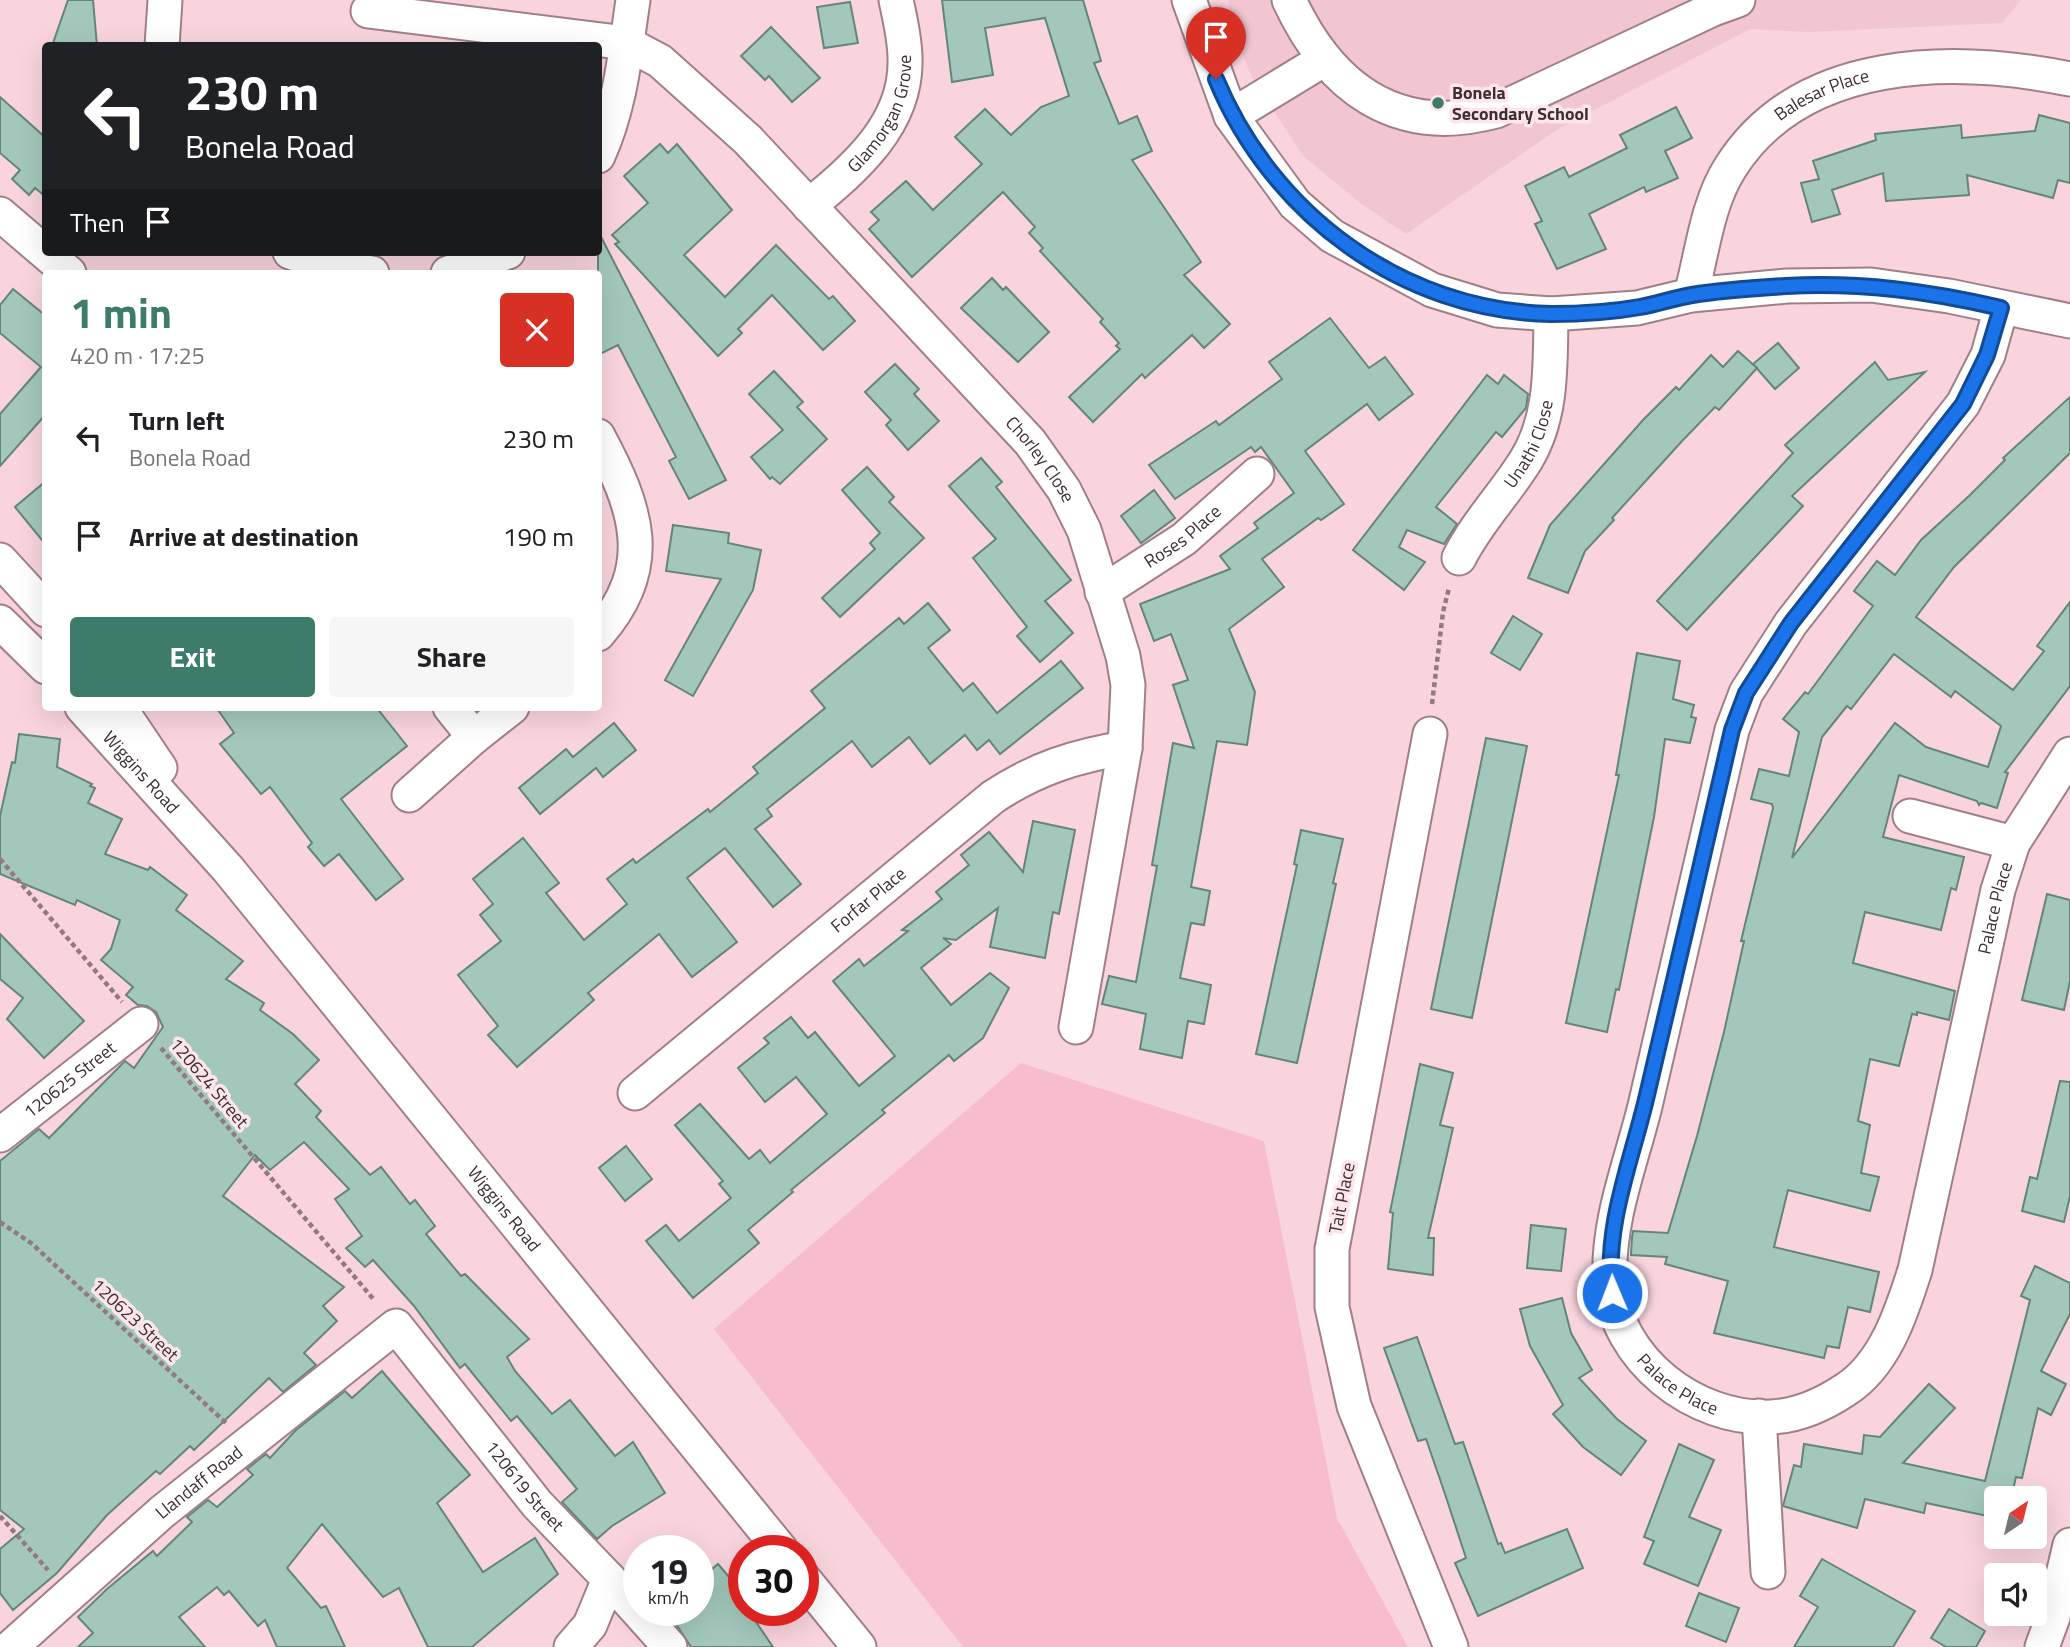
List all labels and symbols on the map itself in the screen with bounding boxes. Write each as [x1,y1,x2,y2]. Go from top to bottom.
pin [1186,7,1246,79]
street label: Glamorgan Grove [841,55,918,179]
street label: Balesar Place [1768,62,1872,127]
place label: Bonela Secondary School [1452,79,1589,127]
marker: Bonela Secondary School [1430,95,1446,111]
street label: Unathi Close [1497,398,1560,494]
street label: Chorley Close [999,410,1082,507]
street label: Roses Place [1138,498,1227,574]
street label: Wiggins Road [97,725,186,819]
street label: Palace Place [1970,858,2019,957]
street label: Forfar Place [825,860,912,939]
street label: 120624 Street [163,1032,256,1134]
street label: 120625 Street [18,1034,122,1124]
street label: Wiggins Road [461,1160,548,1257]
street label: Tait Place [1321,1160,1362,1236]
position arrow [1575,1256,1649,1330]
street label: 120623 Street [86,1272,186,1368]
street label: Palace Place [1631,1347,1722,1422]
street label: 120619 Street [479,1435,571,1538]
street label: Llandaff Road [149,1439,248,1525]
north arrow [1984,1486,2048,1549]
speed limit sign: 30 [728,1535,819,1626]

